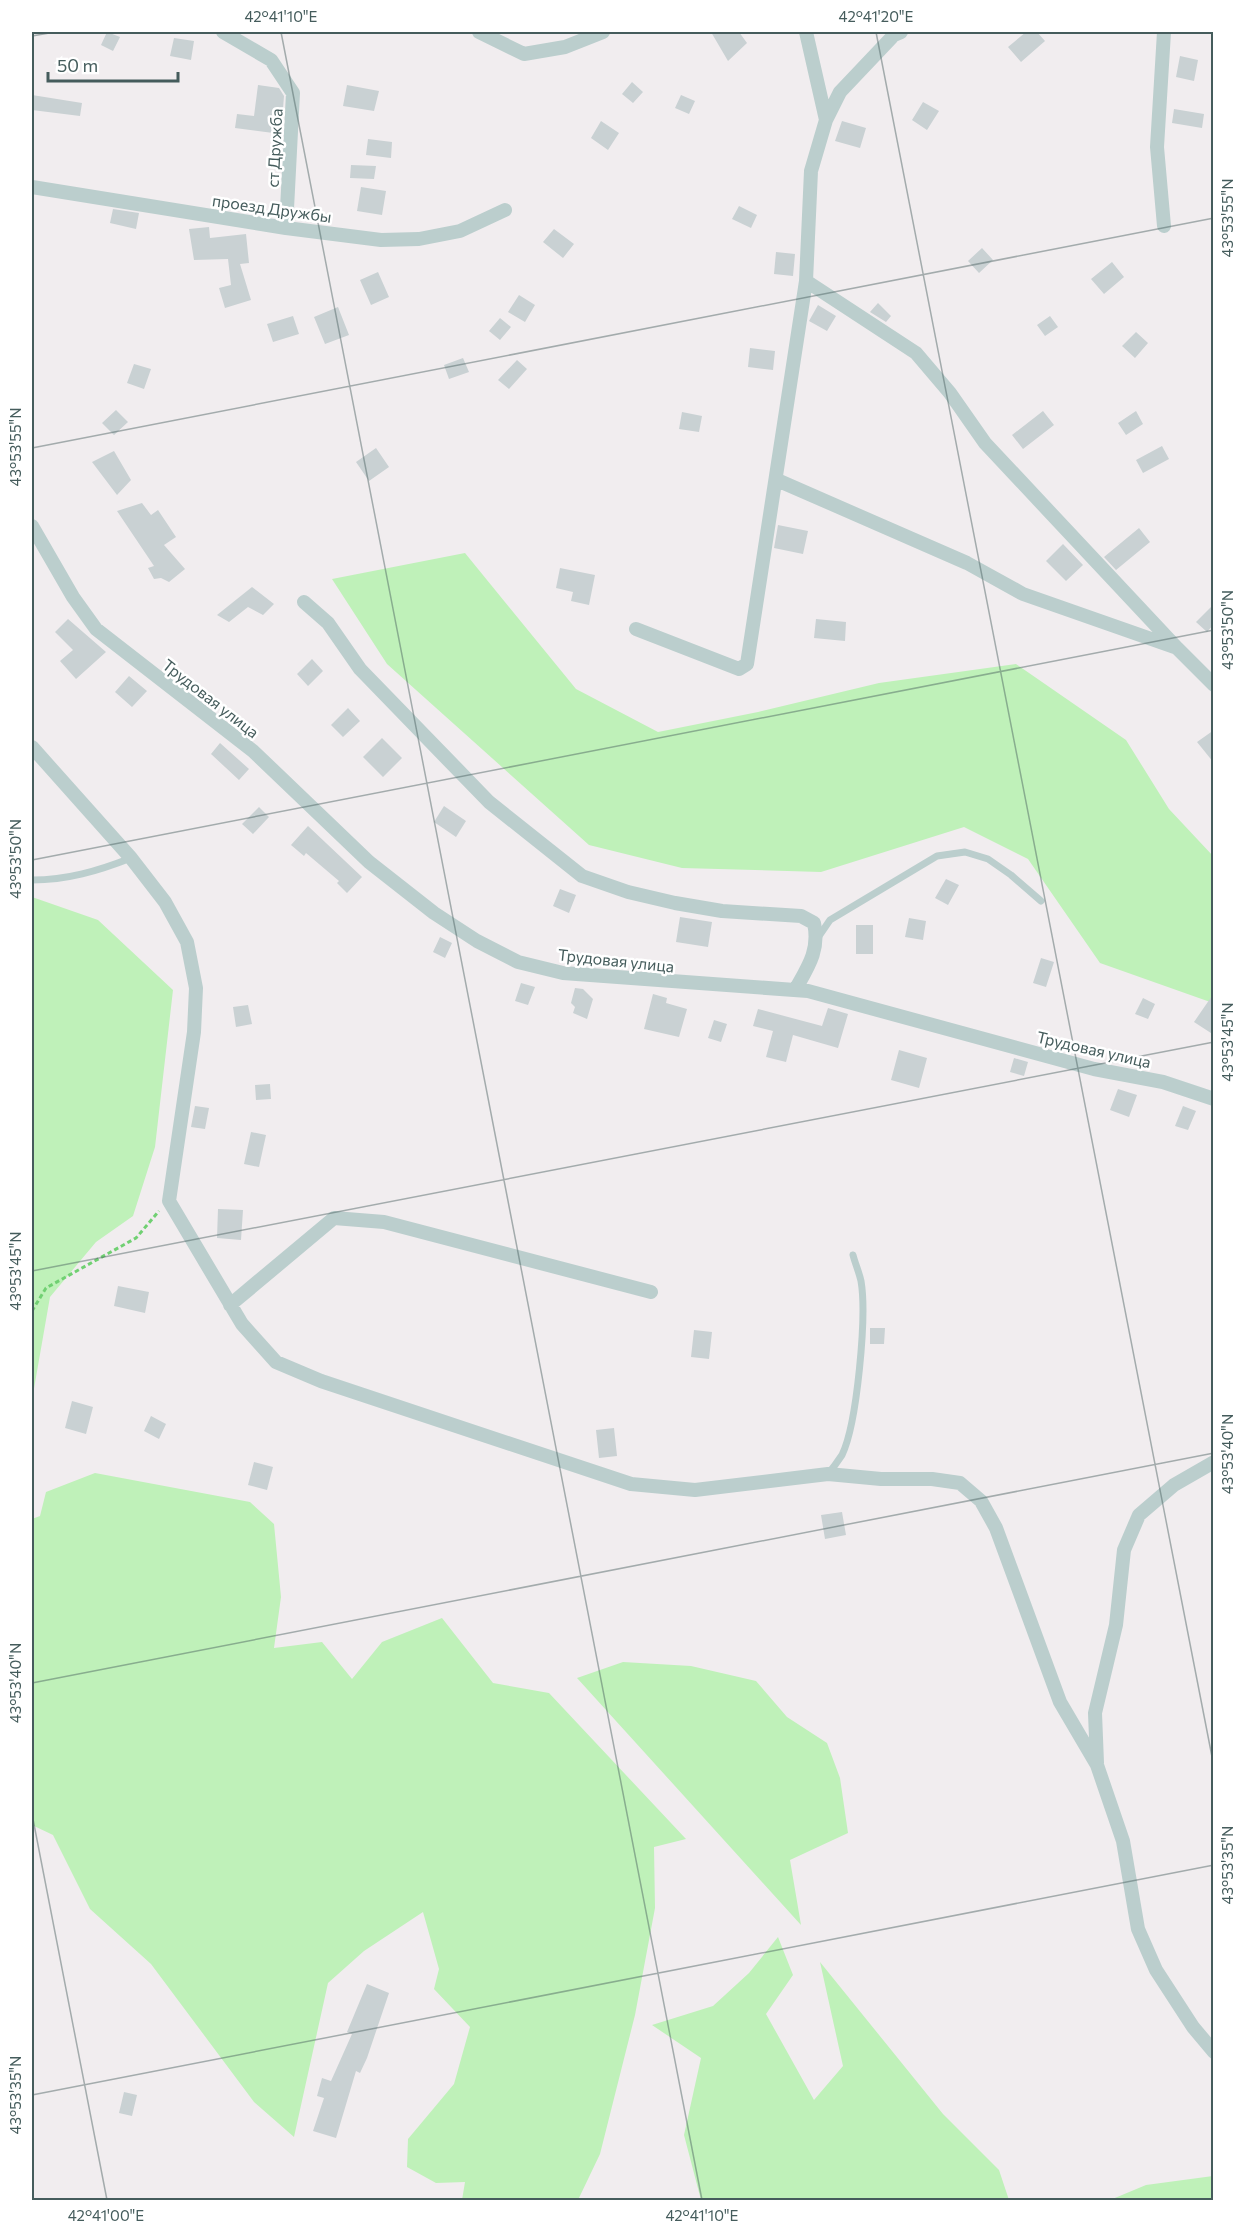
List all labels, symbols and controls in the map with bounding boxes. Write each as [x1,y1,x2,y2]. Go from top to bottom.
text: 42°41'10"E [245,7,318,25]
text: 42°41'20"E [839,7,913,25]
scale bar [48,45,178,83]
text: 50 m [57,54,98,76]
street label: ст Дружба [262,108,286,188]
text: 43°53'55"N [1218,179,1236,257]
street label: проезд Дружбы [211,190,333,226]
text: 43°53'55"N [6,408,24,486]
text: 43°53'50"N [1218,590,1236,670]
street label: Трудовая улица [159,655,263,741]
text: 43°53'50"N [6,819,24,899]
street label: Трудовая улица [557,944,675,976]
text: 43°53'45"N [1218,1002,1236,1082]
street label: Трудовая улица [1035,1027,1153,1071]
text: 43°53'45"N [6,1231,24,1311]
text: 43°53'40"N [1218,1414,1236,1494]
text: 43°53'40"N [6,1643,24,1723]
text: 43°53'35"N [1218,1826,1236,1904]
text: 43°53'35"N [6,2056,24,2134]
text: 42°41'00"E [68,2206,144,2224]
text: 42°41'10"E [666,2206,739,2224]

